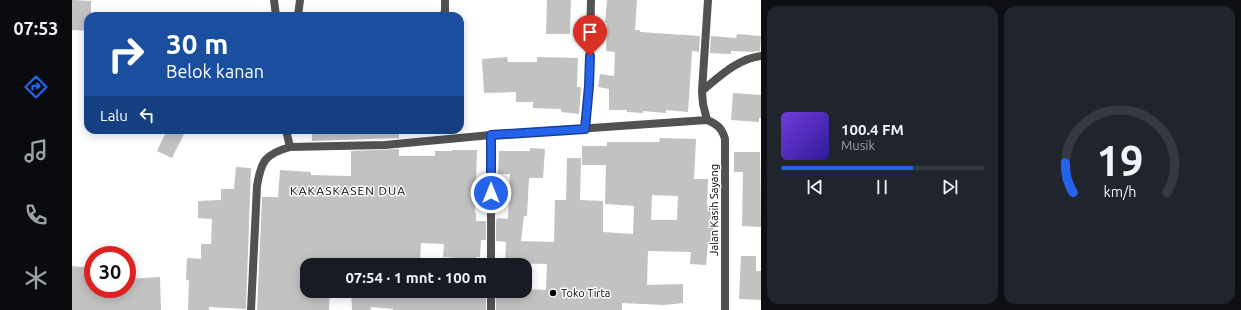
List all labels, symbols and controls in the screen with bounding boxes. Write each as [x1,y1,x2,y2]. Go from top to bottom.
pin [573,15,607,56]
text: 07:53 [13,18,59,38]
icon: arrive [579,21,601,43]
icon: right [100,28,152,80]
text: 30 m [166,28,228,59]
text: Belok kanan [166,61,264,81]
icon: directions [22,73,50,101]
icon: left [136,104,158,126]
text: Lalu [100,107,128,124]
text: 100.4 FM [841,121,904,138]
icon: music [22,137,50,165]
text: 19 [1096,137,1143,184]
text: Musik [841,138,875,152]
street label: Jalan Kasih Sayang [708,164,720,256]
position arrow [470,172,512,214]
icon: previous [804,176,826,198]
icon: pause [871,176,893,198]
icon: next [939,176,961,198]
district label: KAKASKASEN DUA [290,184,406,197]
text: km/h [1103,184,1136,200]
icon: phone [22,201,50,229]
speed limit sign: 30 [84,246,136,298]
icon: climate [22,264,50,292]
text: 07:54 · 1 mnt · 100 m [345,269,487,286]
place label: Toko Tirta [561,287,610,299]
marker: Toko Tirta [548,288,558,298]

